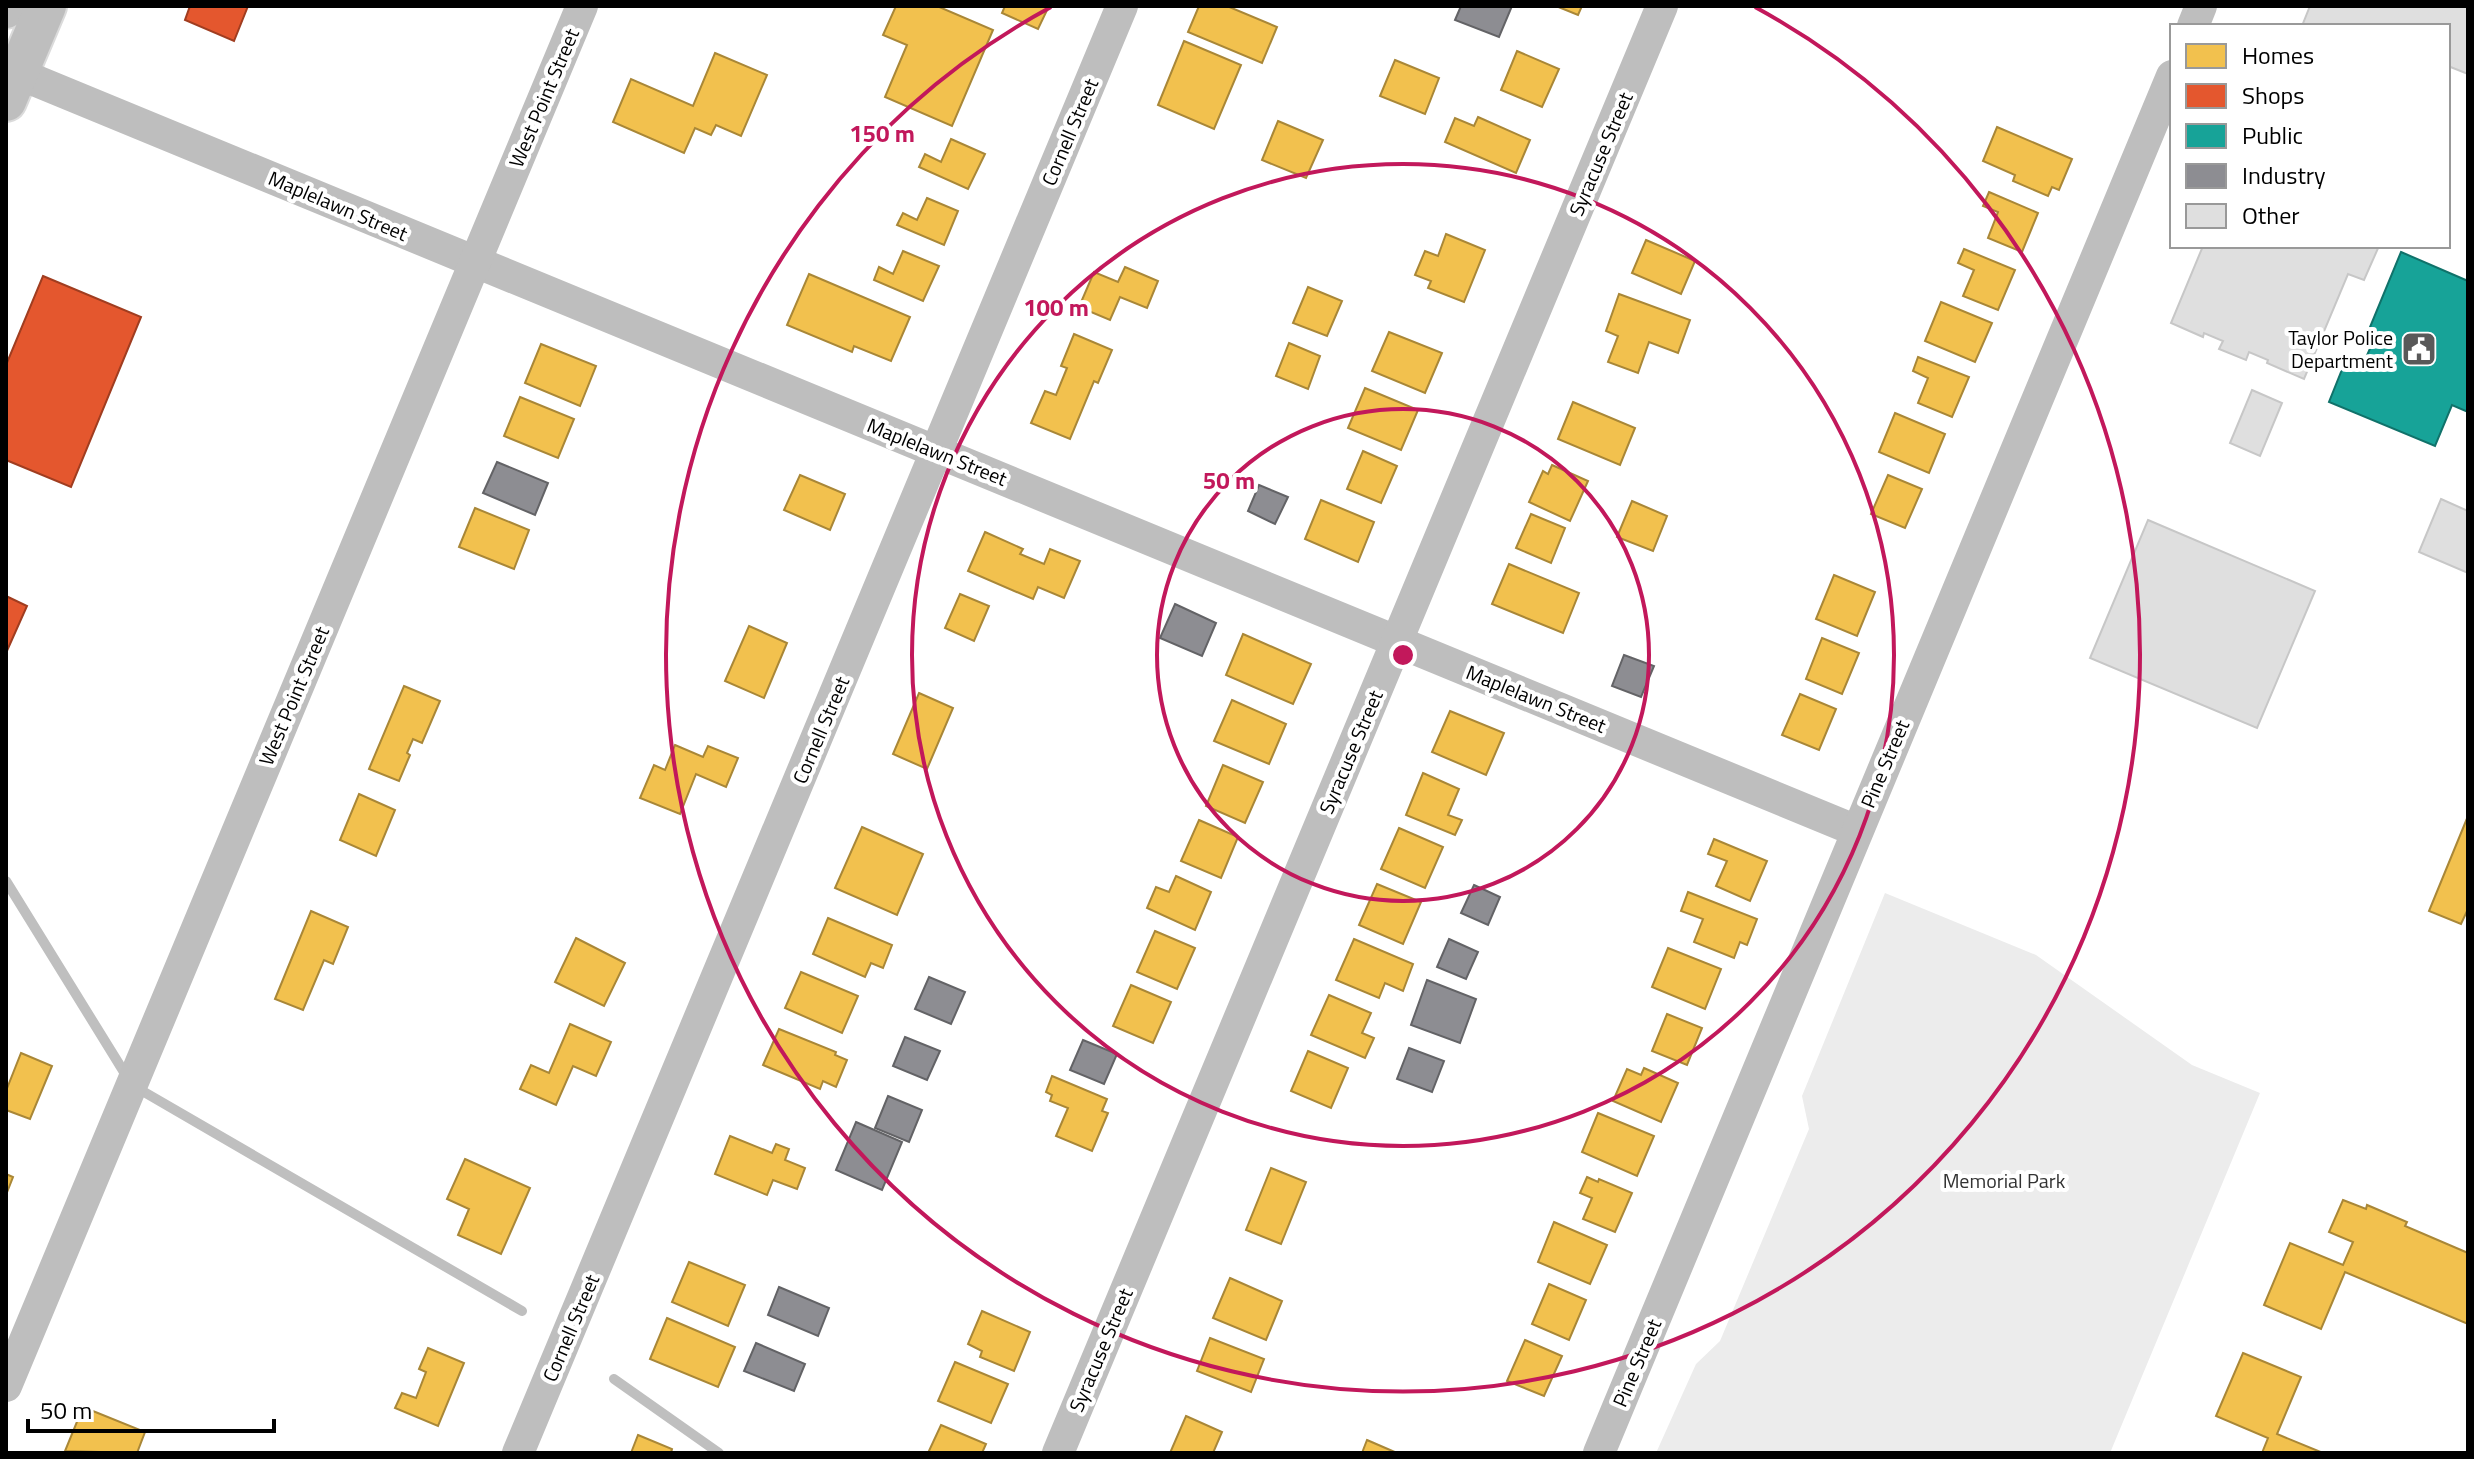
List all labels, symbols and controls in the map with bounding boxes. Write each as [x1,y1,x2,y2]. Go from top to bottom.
street label: West Point Street [500,23,587,172]
legend [2170,24,2450,248]
text: Homes [2242,37,2314,73]
street label: Cornell Street [1033,73,1106,190]
text: Shops [2242,77,2304,113]
street label: Syracuse Street [1560,87,1641,221]
text: 150 m [849,115,915,151]
text: Public [2242,117,2303,153]
text: Industry [2242,157,2326,193]
street label: Maplelawn Street [264,162,413,249]
text: Other [2242,197,2300,233]
text: 100 m [1023,289,1089,325]
place label: Taylor Police Department [2288,322,2393,376]
public building icon: Taylor Police Department [2400,330,2438,368]
street label: Maplelawn Street [862,409,1012,494]
text: 50 m [1203,462,1255,498]
street label: West Point Street [250,621,337,770]
centre of rings [1389,641,1417,669]
street label: Maplelawn Street [1461,656,1611,741]
street label: Cornell Street [784,671,857,788]
street label: Syracuse Street [1310,685,1391,819]
street label: Pine Street [1852,715,1917,813]
park label: Memorial Park [1943,1165,2066,1196]
street label: Cornell Street [534,1269,607,1386]
street label: Syracuse Street [1060,1283,1141,1417]
street label: Pine Street [1604,1314,1669,1412]
scale bar [28,1383,274,1433]
text: 50 m [40,1392,92,1428]

